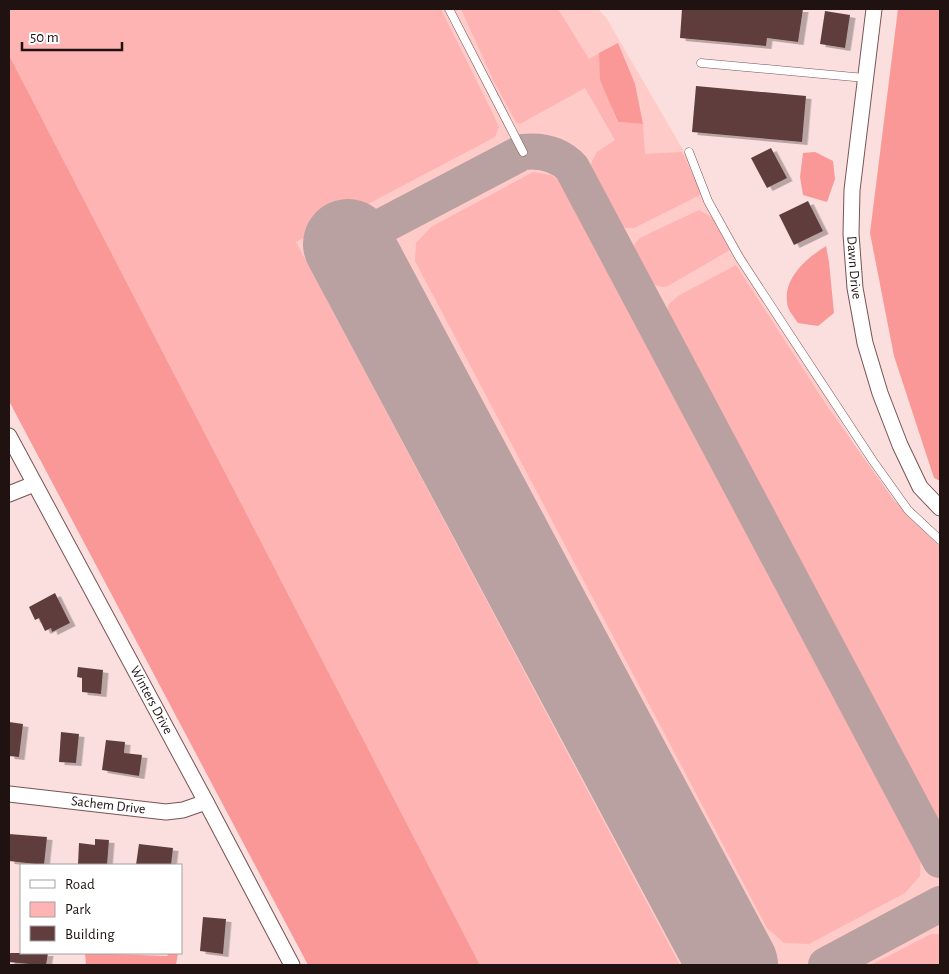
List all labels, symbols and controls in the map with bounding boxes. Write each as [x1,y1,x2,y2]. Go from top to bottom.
scale bar [22,20,122,52]
text: 50 m [30,30,59,45]
street label: Dawn Drive [844,235,864,300]
street label: Winters Drive [127,664,175,737]
street label: Sachem Drive [70,794,146,817]
legend [20,864,182,954]
text: Road [65,877,95,892]
text: Park [65,902,91,917]
text: Building [65,927,115,942]

